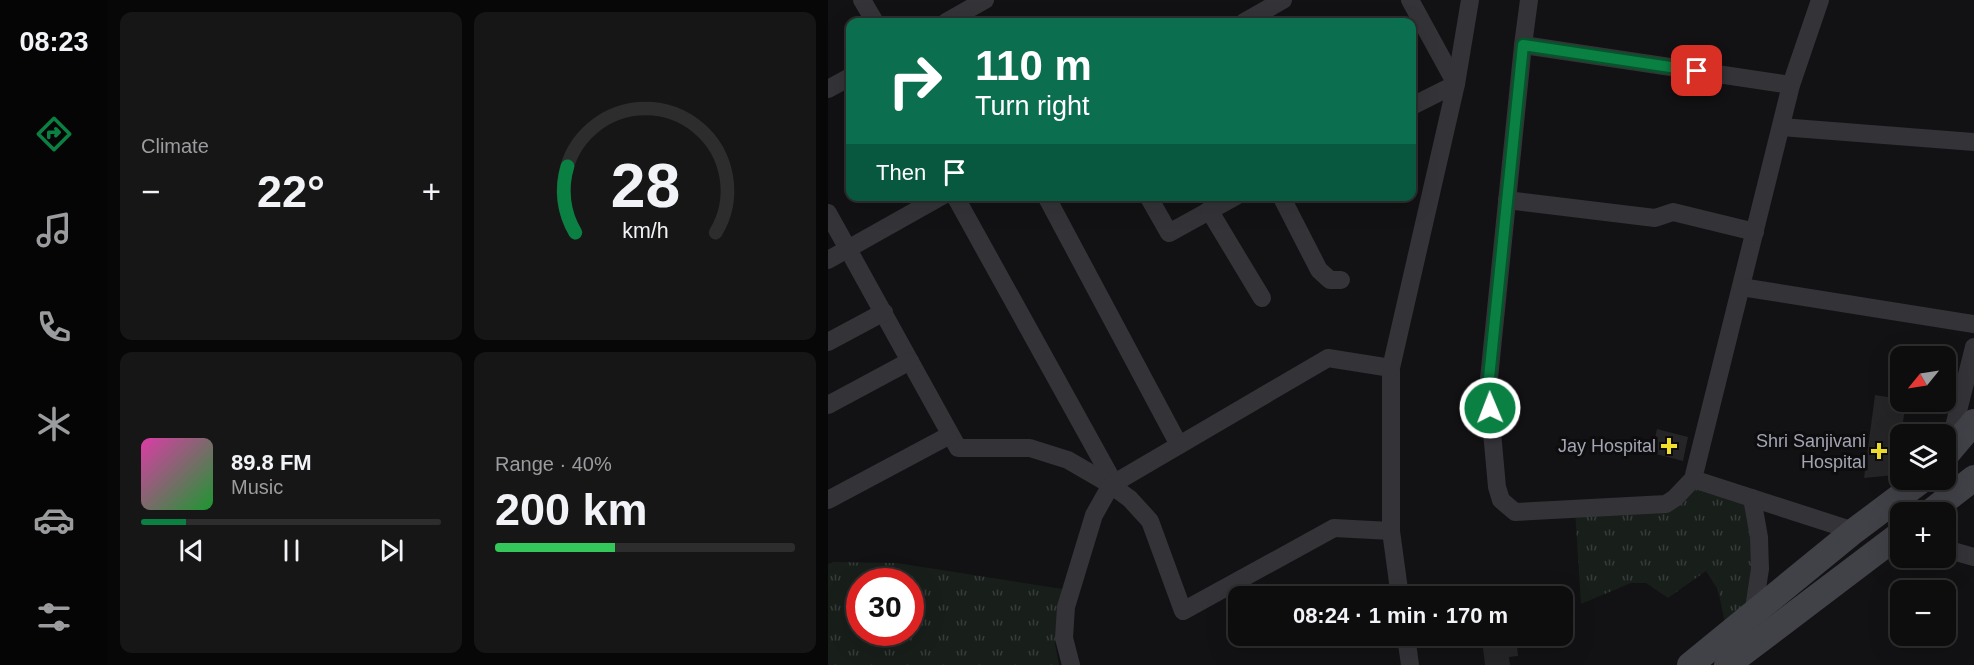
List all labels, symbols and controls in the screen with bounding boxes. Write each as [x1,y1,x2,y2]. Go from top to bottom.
text: 08:23 [19,27,89,57]
icon: right [876,42,954,120]
text: 110 m [975,42,1092,89]
pin [1671,45,1722,96]
icon: arrive [1680,54,1713,87]
text: Turn right [975,91,1090,121]
icon: directions [33,113,75,155]
text: Climate [141,135,209,157]
text: 28 [610,151,680,220]
icon: arrive [938,156,971,189]
text: Then [876,160,926,185]
text: 22° [257,166,325,217]
text: − [141,173,160,210]
text: + [422,173,441,210]
icon: music [33,209,75,251]
text: km/h [622,219,668,243]
icon: phone [33,306,75,348]
north arrow [1890,346,1956,412]
map controls [1890,346,1956,646]
position arrow [1458,376,1522,440]
icon: climate [33,403,75,445]
button: layers [1890,424,1956,490]
place label: Shri Sanjivani Hospital [1756,431,1866,472]
place label: Jay Hospital [1558,436,1656,456]
marker: Jay Hospital [1660,437,1678,455]
marker: Shri Sanjivani Hospital [1870,442,1888,460]
text: 89.8 FM [231,450,312,475]
text: Range · 40% [495,453,612,475]
text: Music [231,476,283,498]
text: 200 km [495,484,648,535]
icon: car [33,499,75,541]
button: + [1890,502,1956,568]
icon: previous [175,534,208,567]
icon: pause [275,534,308,567]
icon: next [375,534,408,567]
speed limit sign: 30 [846,568,924,646]
button: − [1890,580,1956,646]
icon: filters [33,596,75,638]
text: 08:24 · 1 min · 170 m [1293,603,1508,628]

